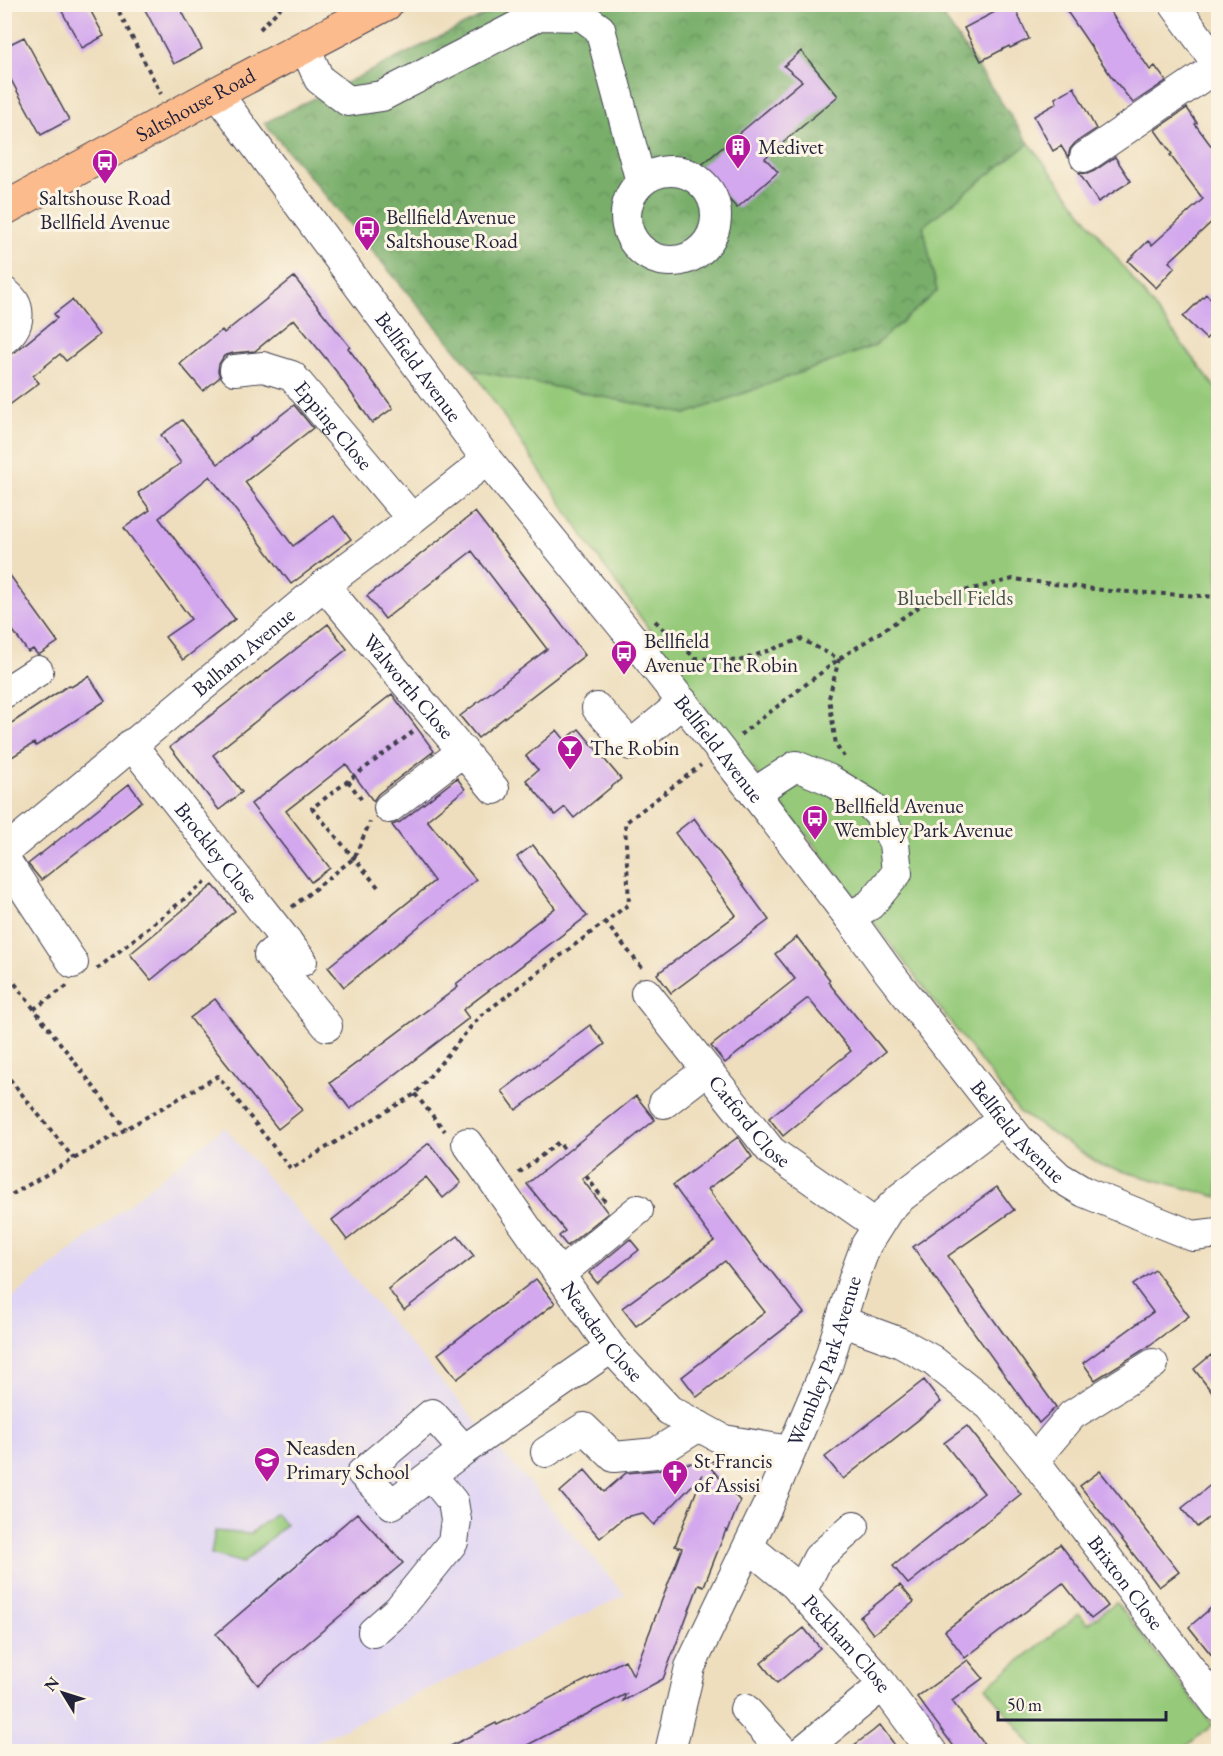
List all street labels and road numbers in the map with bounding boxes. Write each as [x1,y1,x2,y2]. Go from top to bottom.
street label: Saltshouse Road [131,61,260,148]
street label: Bellfield Avenue [370,306,468,427]
street label: Epping Close [289,375,379,475]
street label: Balham Avenue [186,601,300,702]
street label: Walworth Close [357,628,461,744]
street label: Bellfield Avenue [669,689,770,808]
street label: Brockley Close [169,797,265,908]
street label: Catford Close [703,1069,796,1173]
street label: Bellfield Avenue [965,1074,1071,1189]
street label: Wembley Park Avenue [781,1273,867,1450]
street label: Neasden Close [555,1276,649,1387]
street label: Brixton Close [1082,1530,1170,1635]
street label: Peckham Close [797,1589,898,1698]

